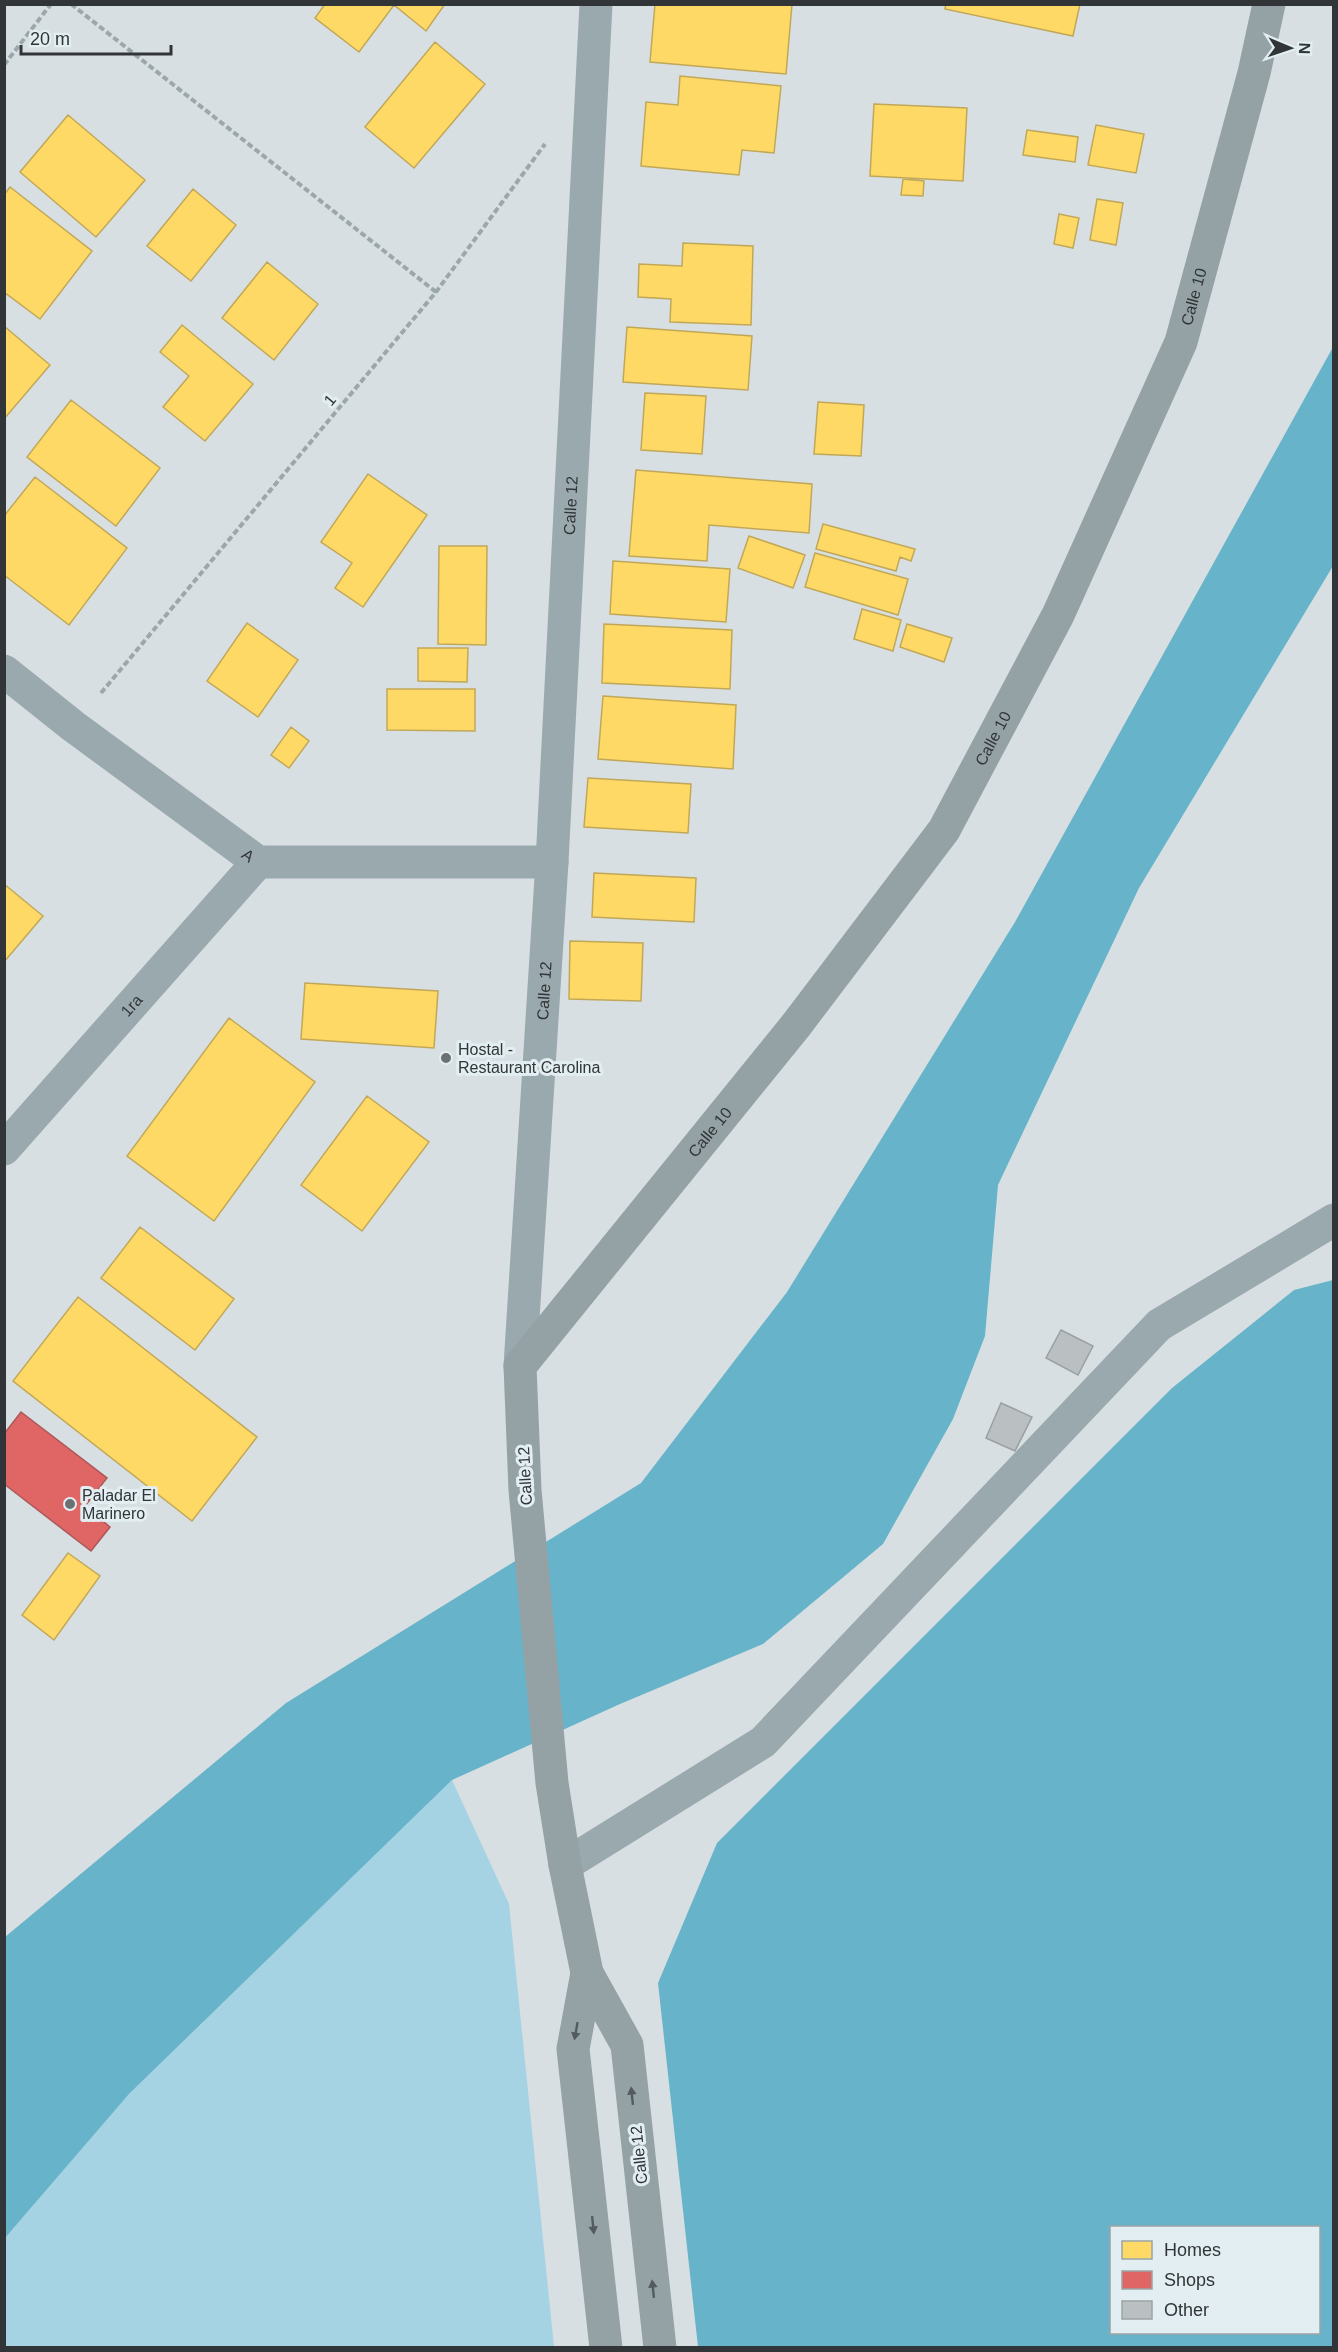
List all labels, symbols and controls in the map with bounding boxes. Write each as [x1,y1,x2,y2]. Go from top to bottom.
scale bar [21,18,171,56]
north arrow [1260,18,1320,78]
text: 20 m [30,29,70,49]
text: N [1296,42,1313,55]
street label: Calle 10 [1177,266,1209,327]
street label: 1 [321,391,339,409]
street label: Calle 12 [560,476,580,535]
street label: Calle 10 [971,708,1014,768]
street label: A [239,845,258,865]
street label: Calle 12 [533,961,554,1021]
street label: 1ra [117,991,145,1020]
place label: Hostal - Restaurant Carolina [458,1041,600,1076]
marker: Hostal - Restaurant Carolina [439,1051,453,1065]
street label: Calle 10 [685,1104,735,1160]
street label: Calle 12 [515,1446,535,1506]
place label: Paladar El Marinero [82,1487,156,1522]
marker: Paladar El Marinero [63,1497,77,1511]
one-way arrow [572,2022,581,2041]
one-way arrow [627,2086,637,2105]
street label: Calle 12 [627,2125,651,2185]
one-way arrow [588,2215,597,2234]
legend [1110,2226,1320,2334]
text: Homes [1164,2240,1221,2260]
text: Shops [1164,2270,1215,2290]
one-way arrow [648,2280,658,2299]
text: Other [1164,2300,1209,2320]

